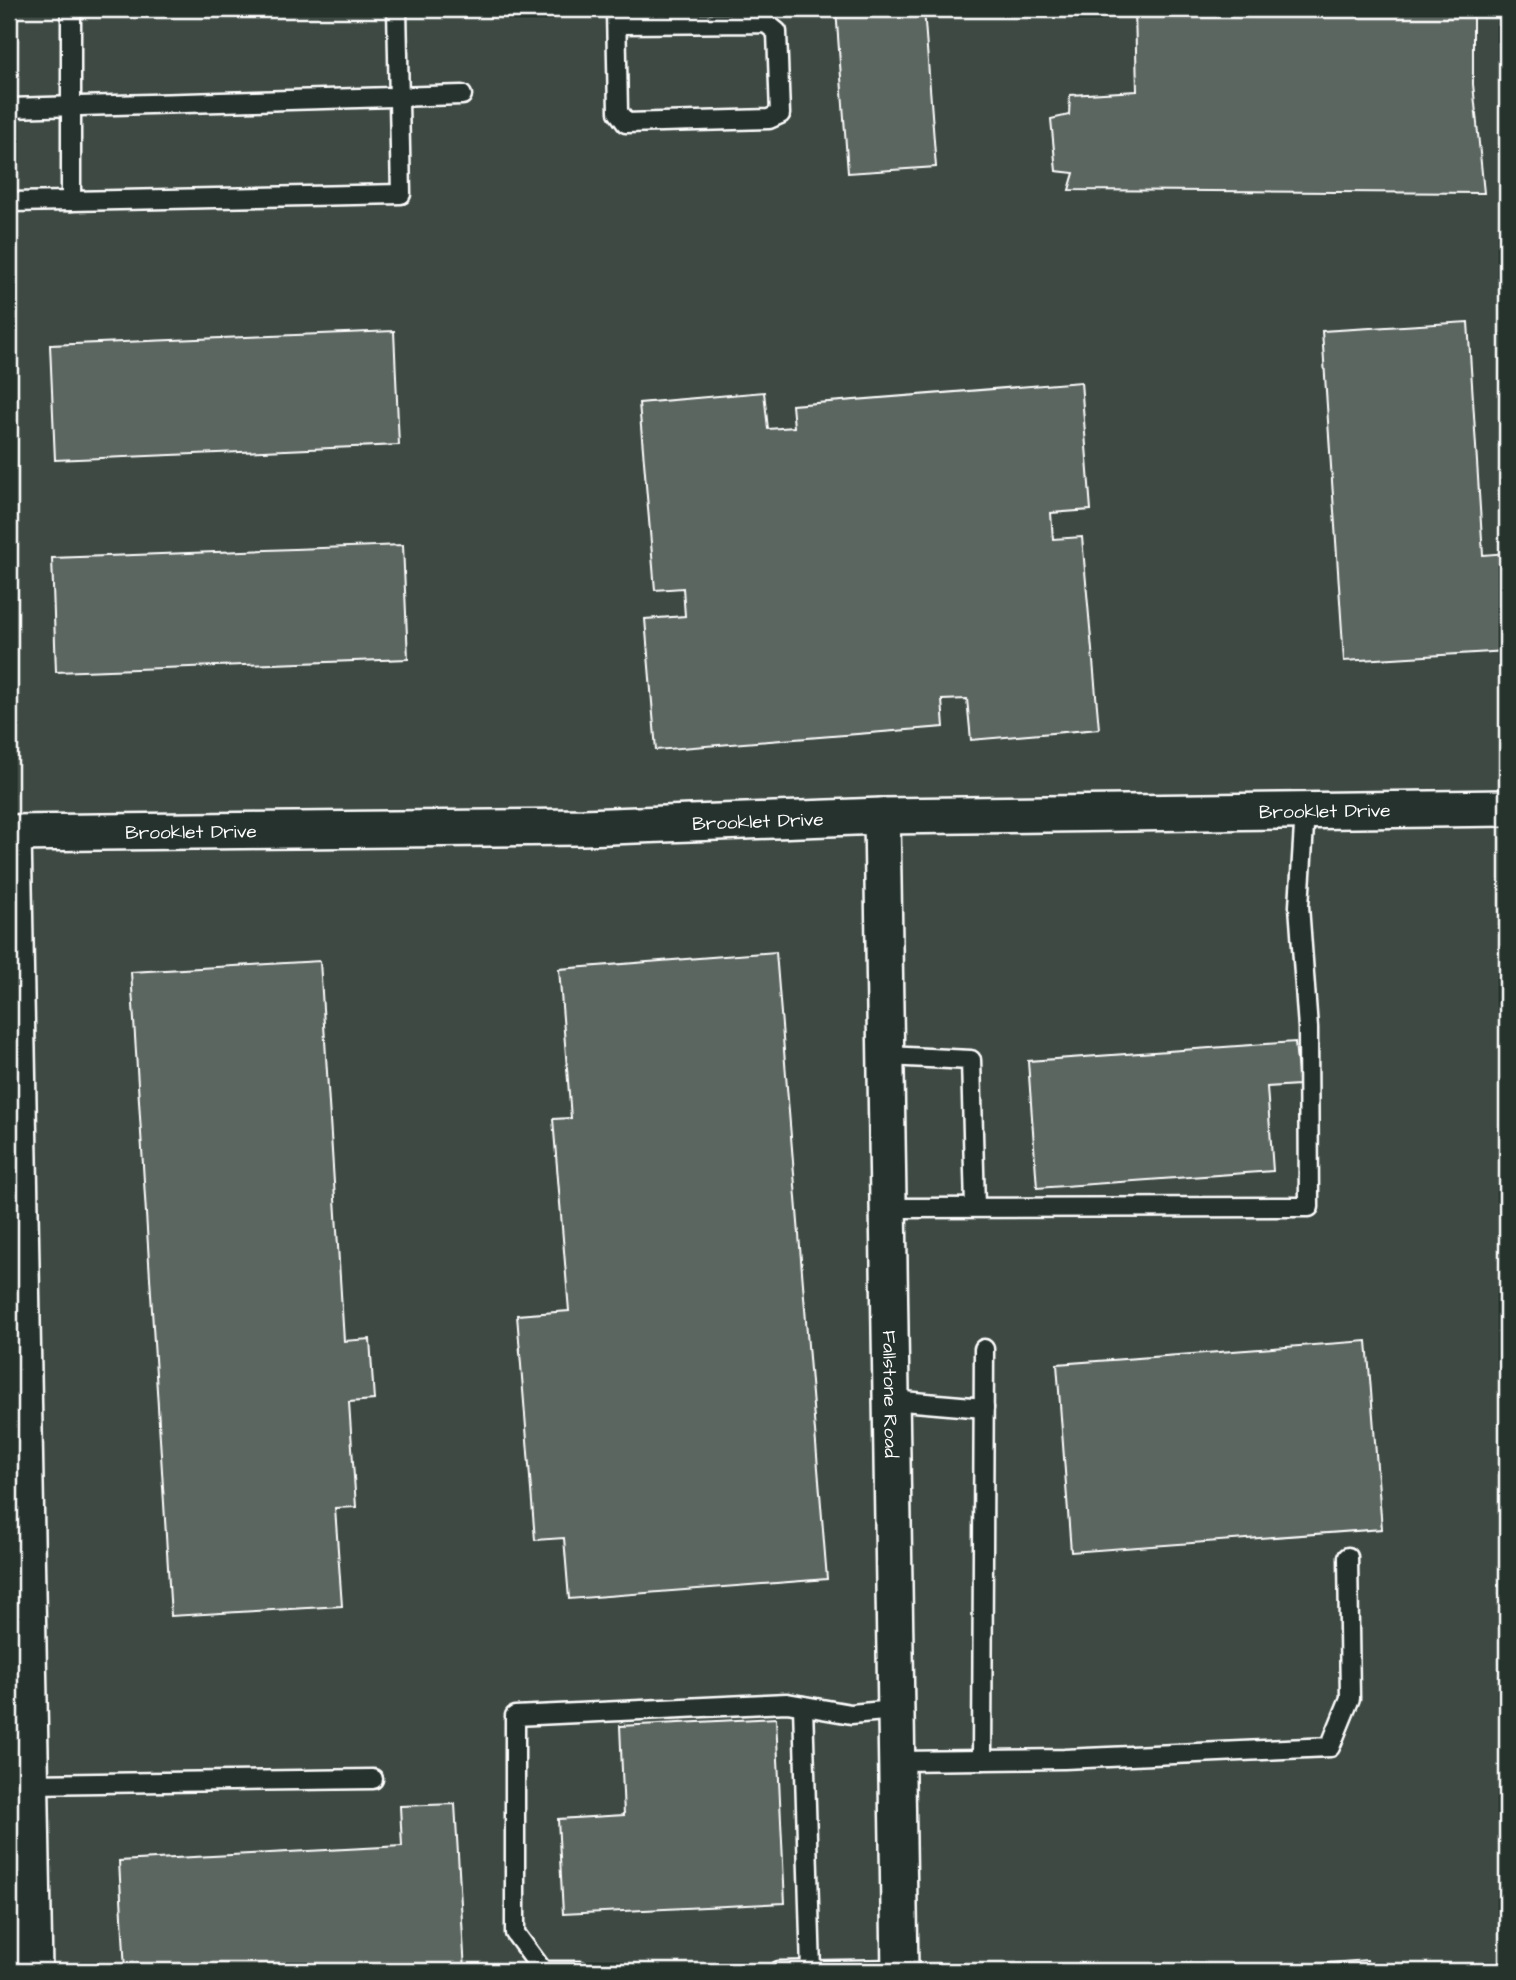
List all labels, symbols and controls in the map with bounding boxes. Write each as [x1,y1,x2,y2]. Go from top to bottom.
street label: Brooklet Drive [1259,797,1391,826]
street label: Brooklet Drive [692,806,824,838]
street label: Brooklet Drive [125,818,257,847]
street label: Fallstone Road [875,1330,904,1458]

